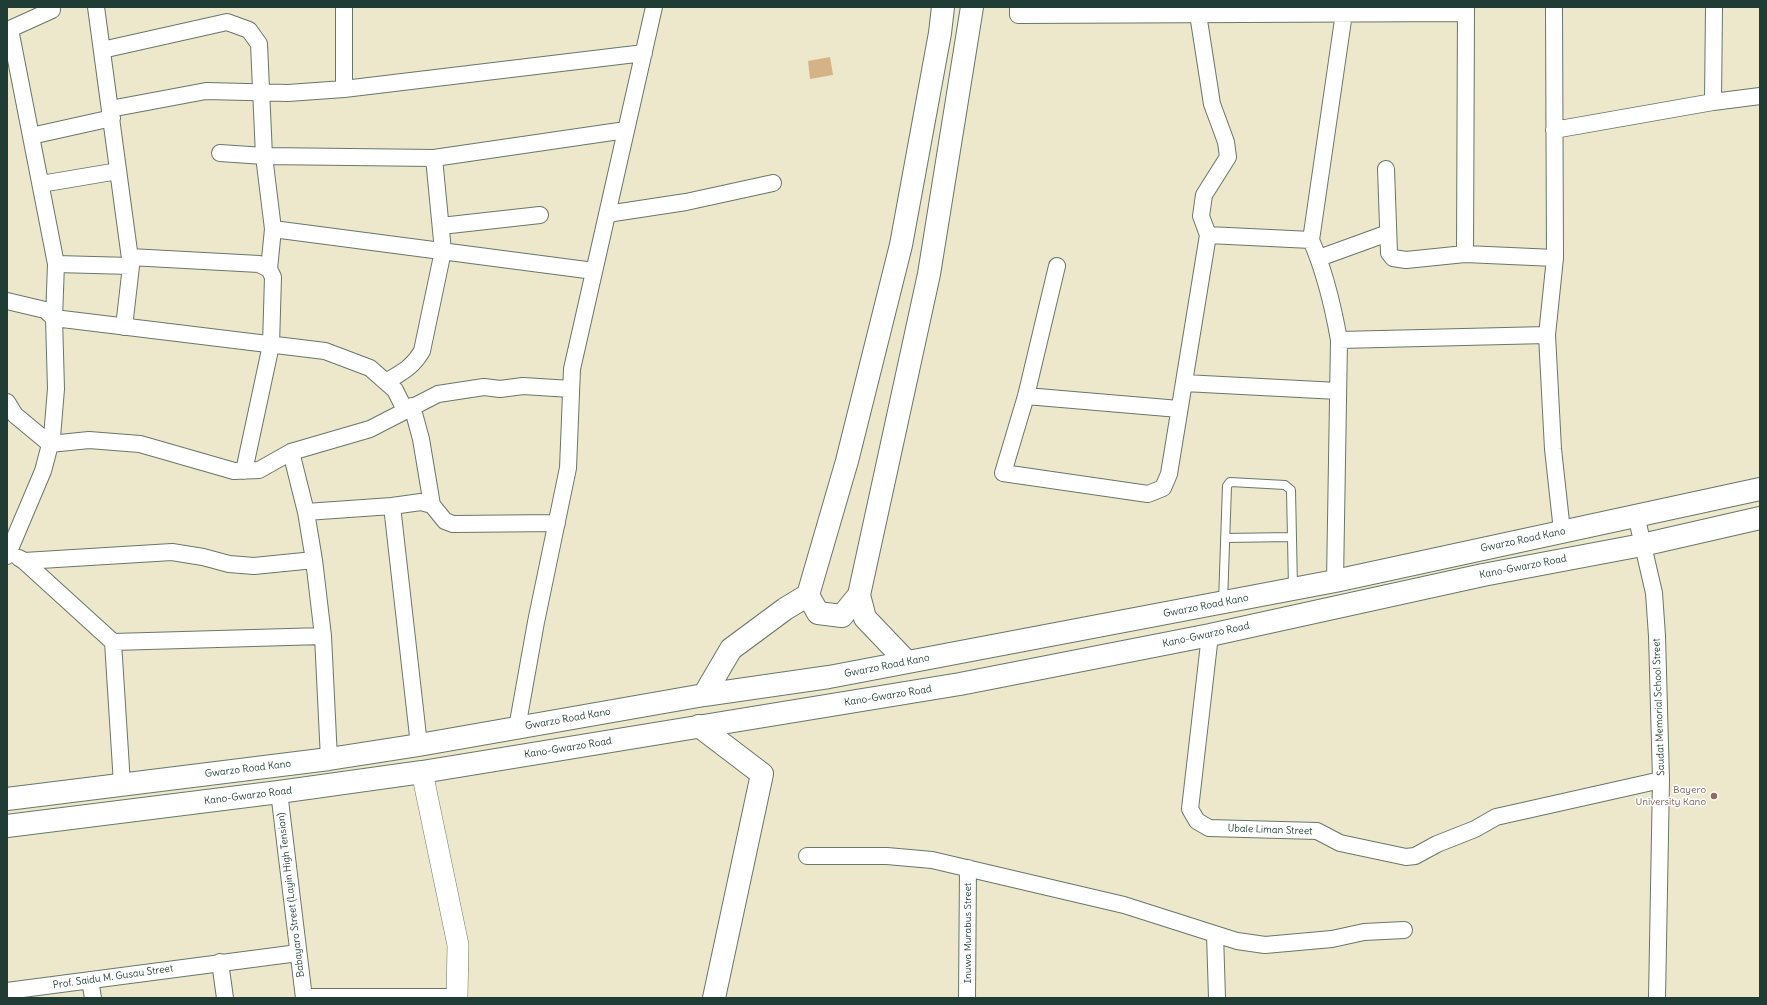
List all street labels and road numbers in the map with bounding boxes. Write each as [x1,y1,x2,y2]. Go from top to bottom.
street label: Gwarzo Road Kano [1479,525,1567,555]
street label: Kano-Gwarzo Road [1478,553,1568,581]
street label: Gwarzo Road Kano [1162,592,1250,620]
street label: Kano-Gwarzo Road [1161,620,1251,650]
street label: Saudat Memorial School Street [1651,638,1667,776]
street label: Gwarzo Road Kano [843,652,931,680]
street label: Kano-Gwarzo Road [843,683,933,709]
street label: Gwarzo Road Kano [524,706,612,732]
street label: Kano-Gwarzo Road [523,735,613,761]
street label: Gwarzo Road Kano [204,758,292,780]
street label: Kano-Gwarzo Road [203,785,293,807]
street label: Babayaro Street (Layin High Tension) [275,812,307,978]
street label: Ubale Liman Street [1227,823,1313,837]
street label: Inuwa Murabus Street [962,883,974,983]
street label: Prof. Saidu M. Gusau Street [52,963,174,991]

